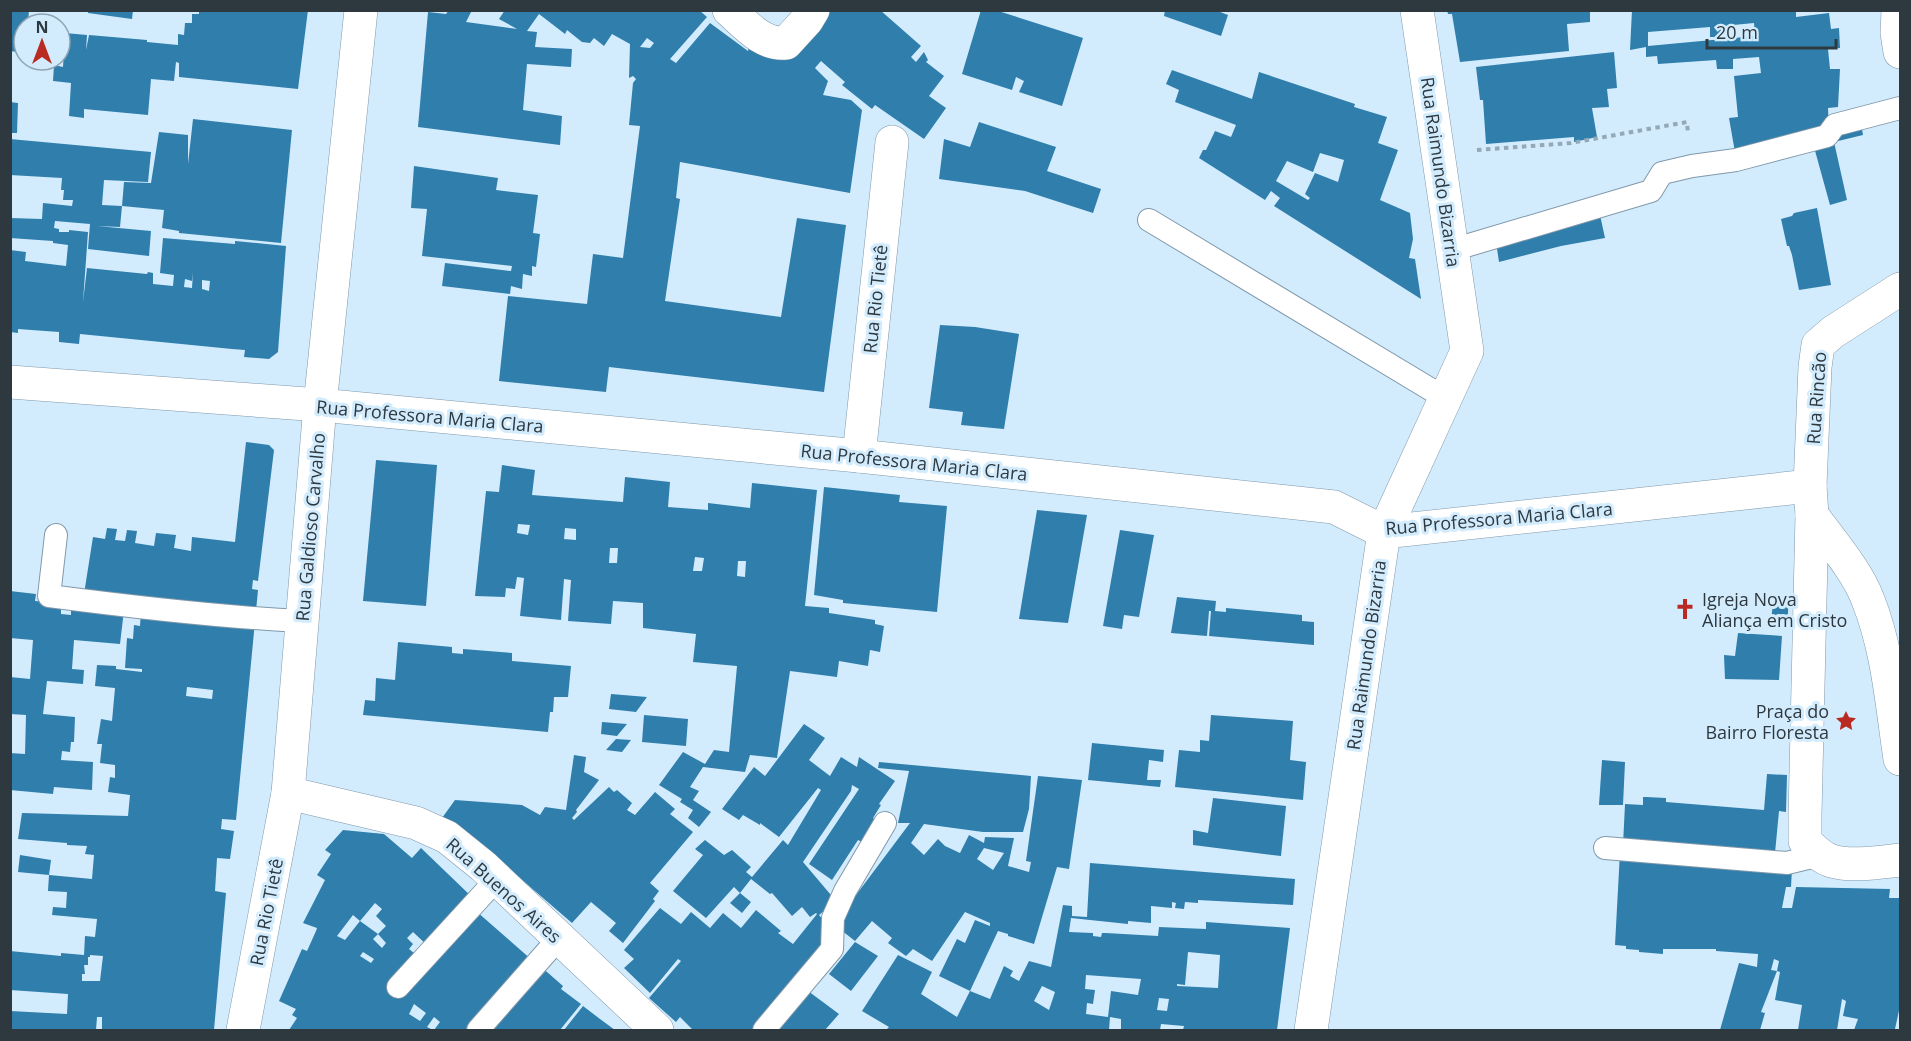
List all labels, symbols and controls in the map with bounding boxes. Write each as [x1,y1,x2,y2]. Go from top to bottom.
north arrow [12,12,72,72]
scale bar [1707,12,1836,50]
text: N [35,16,49,38]
text: 20 m [1716,20,1758,44]
street label: Rua Raimundo Bizarria [1416,75,1466,269]
street label: Rua Rio Tietê [857,244,893,354]
street label: Rua Rincão [1801,351,1831,445]
street label: Rua Professora Maria Clara [315,394,545,438]
street label: Rua Galdioso Carvalho [290,432,330,622]
street label: Rua Professora Maria Clara [799,438,1029,486]
street label: Rua Professora Maria Clara [1384,496,1614,540]
street label: Rua Raimundo Bizarria [1341,558,1391,752]
place label: Igreja Nova Aliança em Cristo [1702,587,1847,632]
church icon: Igreja Nova Aliança em Cristo [1673,597,1697,621]
place label: Praça do Bairro Floresta [1705,699,1829,744]
place icon: Praça do Bairro Floresta [1834,709,1858,733]
street label: Rua Buenos Aires [441,832,567,948]
street label: Rua Rio Tietê [244,856,288,968]

